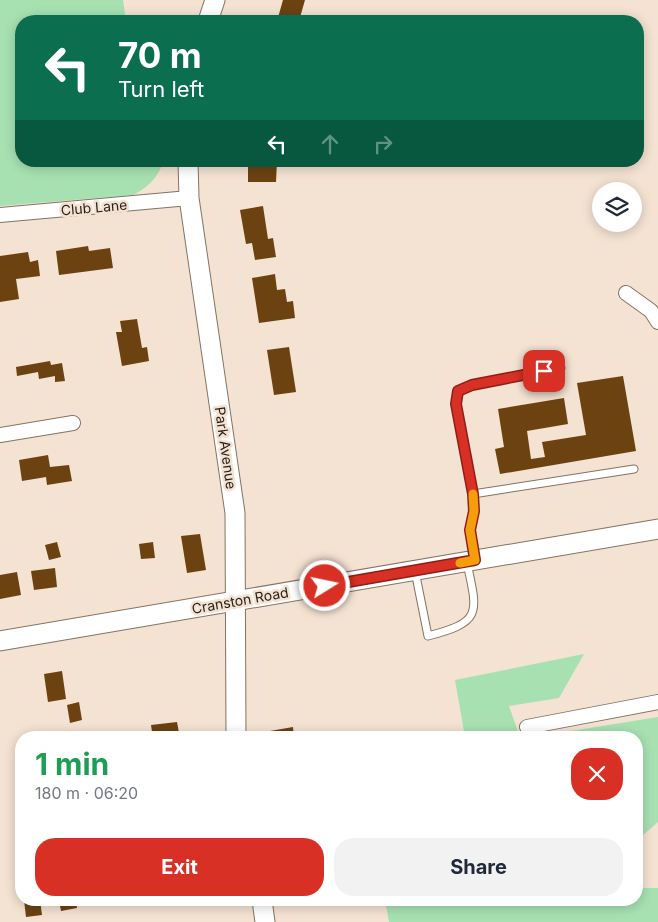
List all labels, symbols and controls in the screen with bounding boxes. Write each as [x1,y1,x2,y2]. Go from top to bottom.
text: 70 m [118,34,202,76]
icon: left [35,35,100,100]
text: Turn left [118,76,204,102]
icon: left [263,130,291,158]
icon: ahead [316,130,344,158]
icon: right [369,130,397,158]
map controls [592,182,642,232]
button: layers [592,182,642,232]
street label: Club Lane [60,196,128,218]
pin [523,350,565,392]
icon: arrive [530,357,558,385]
street label: Park Avenue [212,406,240,490]
position arrow [298,559,350,611]
street label: Cranston Road [190,583,290,617]
text: 1 min [35,746,109,782]
button: close [571,748,623,800]
text: 180 m · 06:20 [35,783,138,803]
button: Exit [35,838,324,896]
button: Share [334,838,623,896]

